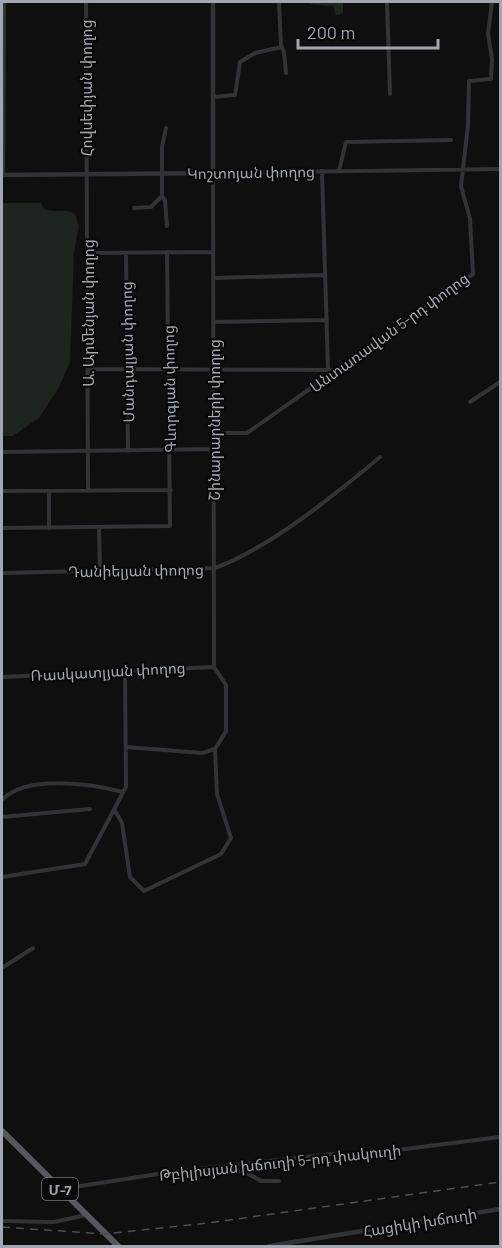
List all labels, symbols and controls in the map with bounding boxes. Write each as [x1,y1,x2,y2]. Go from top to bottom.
scale bar [298,12,438,50]
street label: Հովսեփյան փողոց [77,20,96,156]
text: 200 m [307,21,355,43]
street label: Կոշտոյան փողոց [187,162,315,183]
street label: Ա. Արմենյան փողոց [79,239,98,387]
street label: Անտառավան 5-րդ փողոց [306,268,472,396]
street label: Մանդալյան փողոց [117,281,138,423]
street label: Գևորգյան փողոց [159,325,180,453]
street label: Շինարարների փողոց [205,339,224,501]
street label: Դանիելյան փողոց [68,560,204,581]
street label: Ռասկատլյան փողոց [30,658,186,685]
street label: Թբիլիսյան խճուղի 5-րդ փակուղի [158,1140,402,1185]
road number: Մ-7 [42,1178,78,1200]
street label: Հացիկի խճուղի [362,1204,478,1241]

